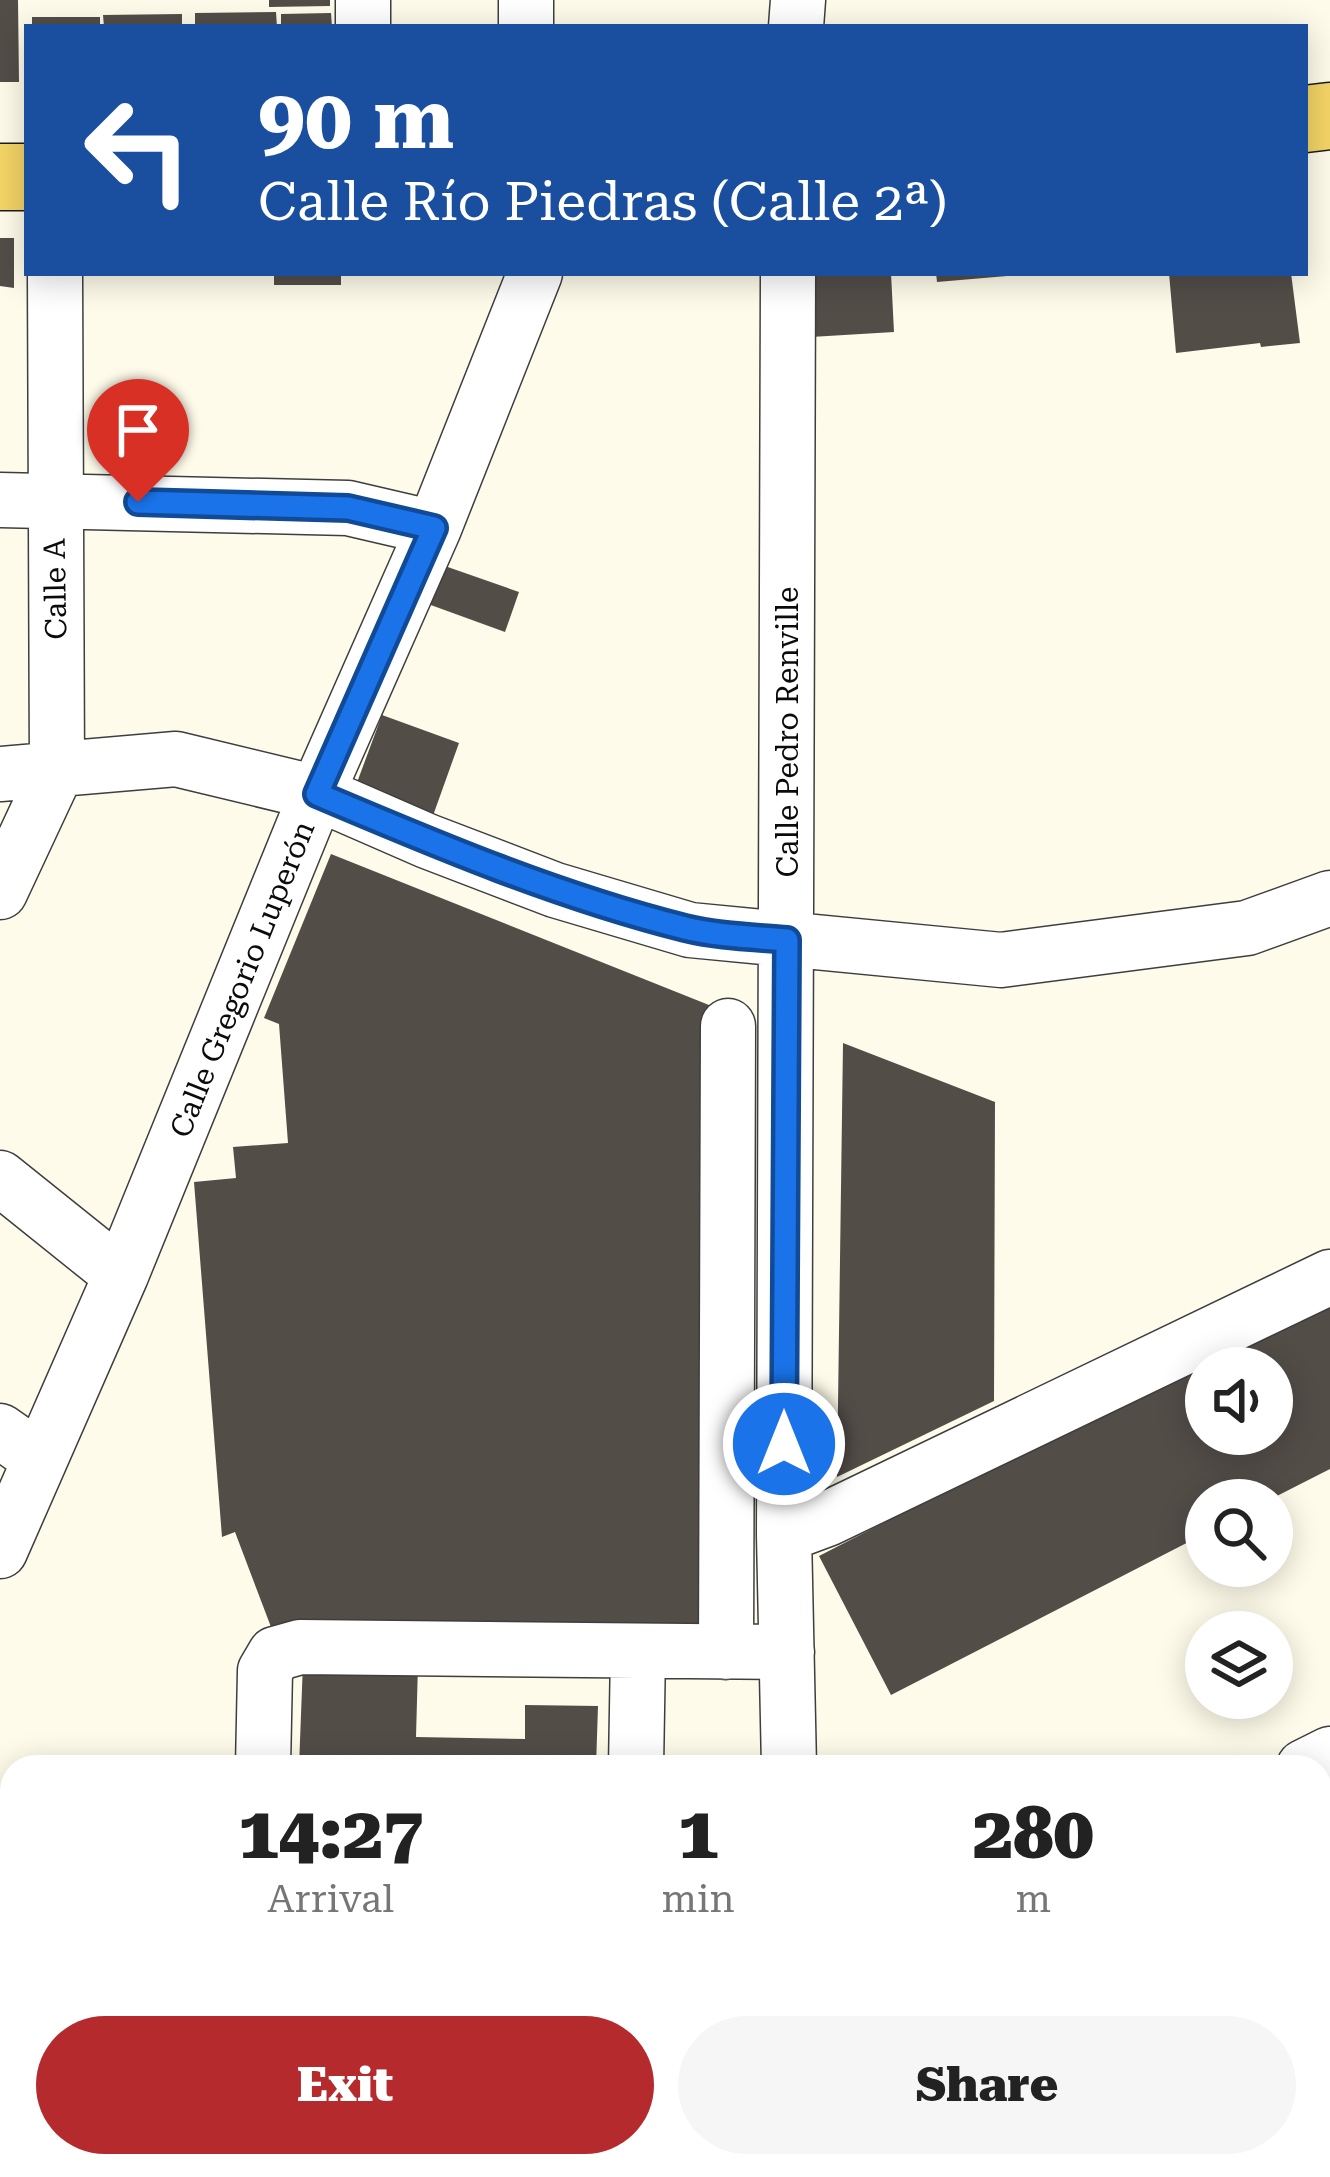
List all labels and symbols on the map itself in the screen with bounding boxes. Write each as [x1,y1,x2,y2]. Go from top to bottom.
pin [87,379,189,502]
street label: Calle A [37,538,73,640]
street label: Calle Pedro Renville [770,587,805,877]
street label: Calle Gregorio Luperón [162,816,322,1142]
position arrow [721,1381,847,1507]

